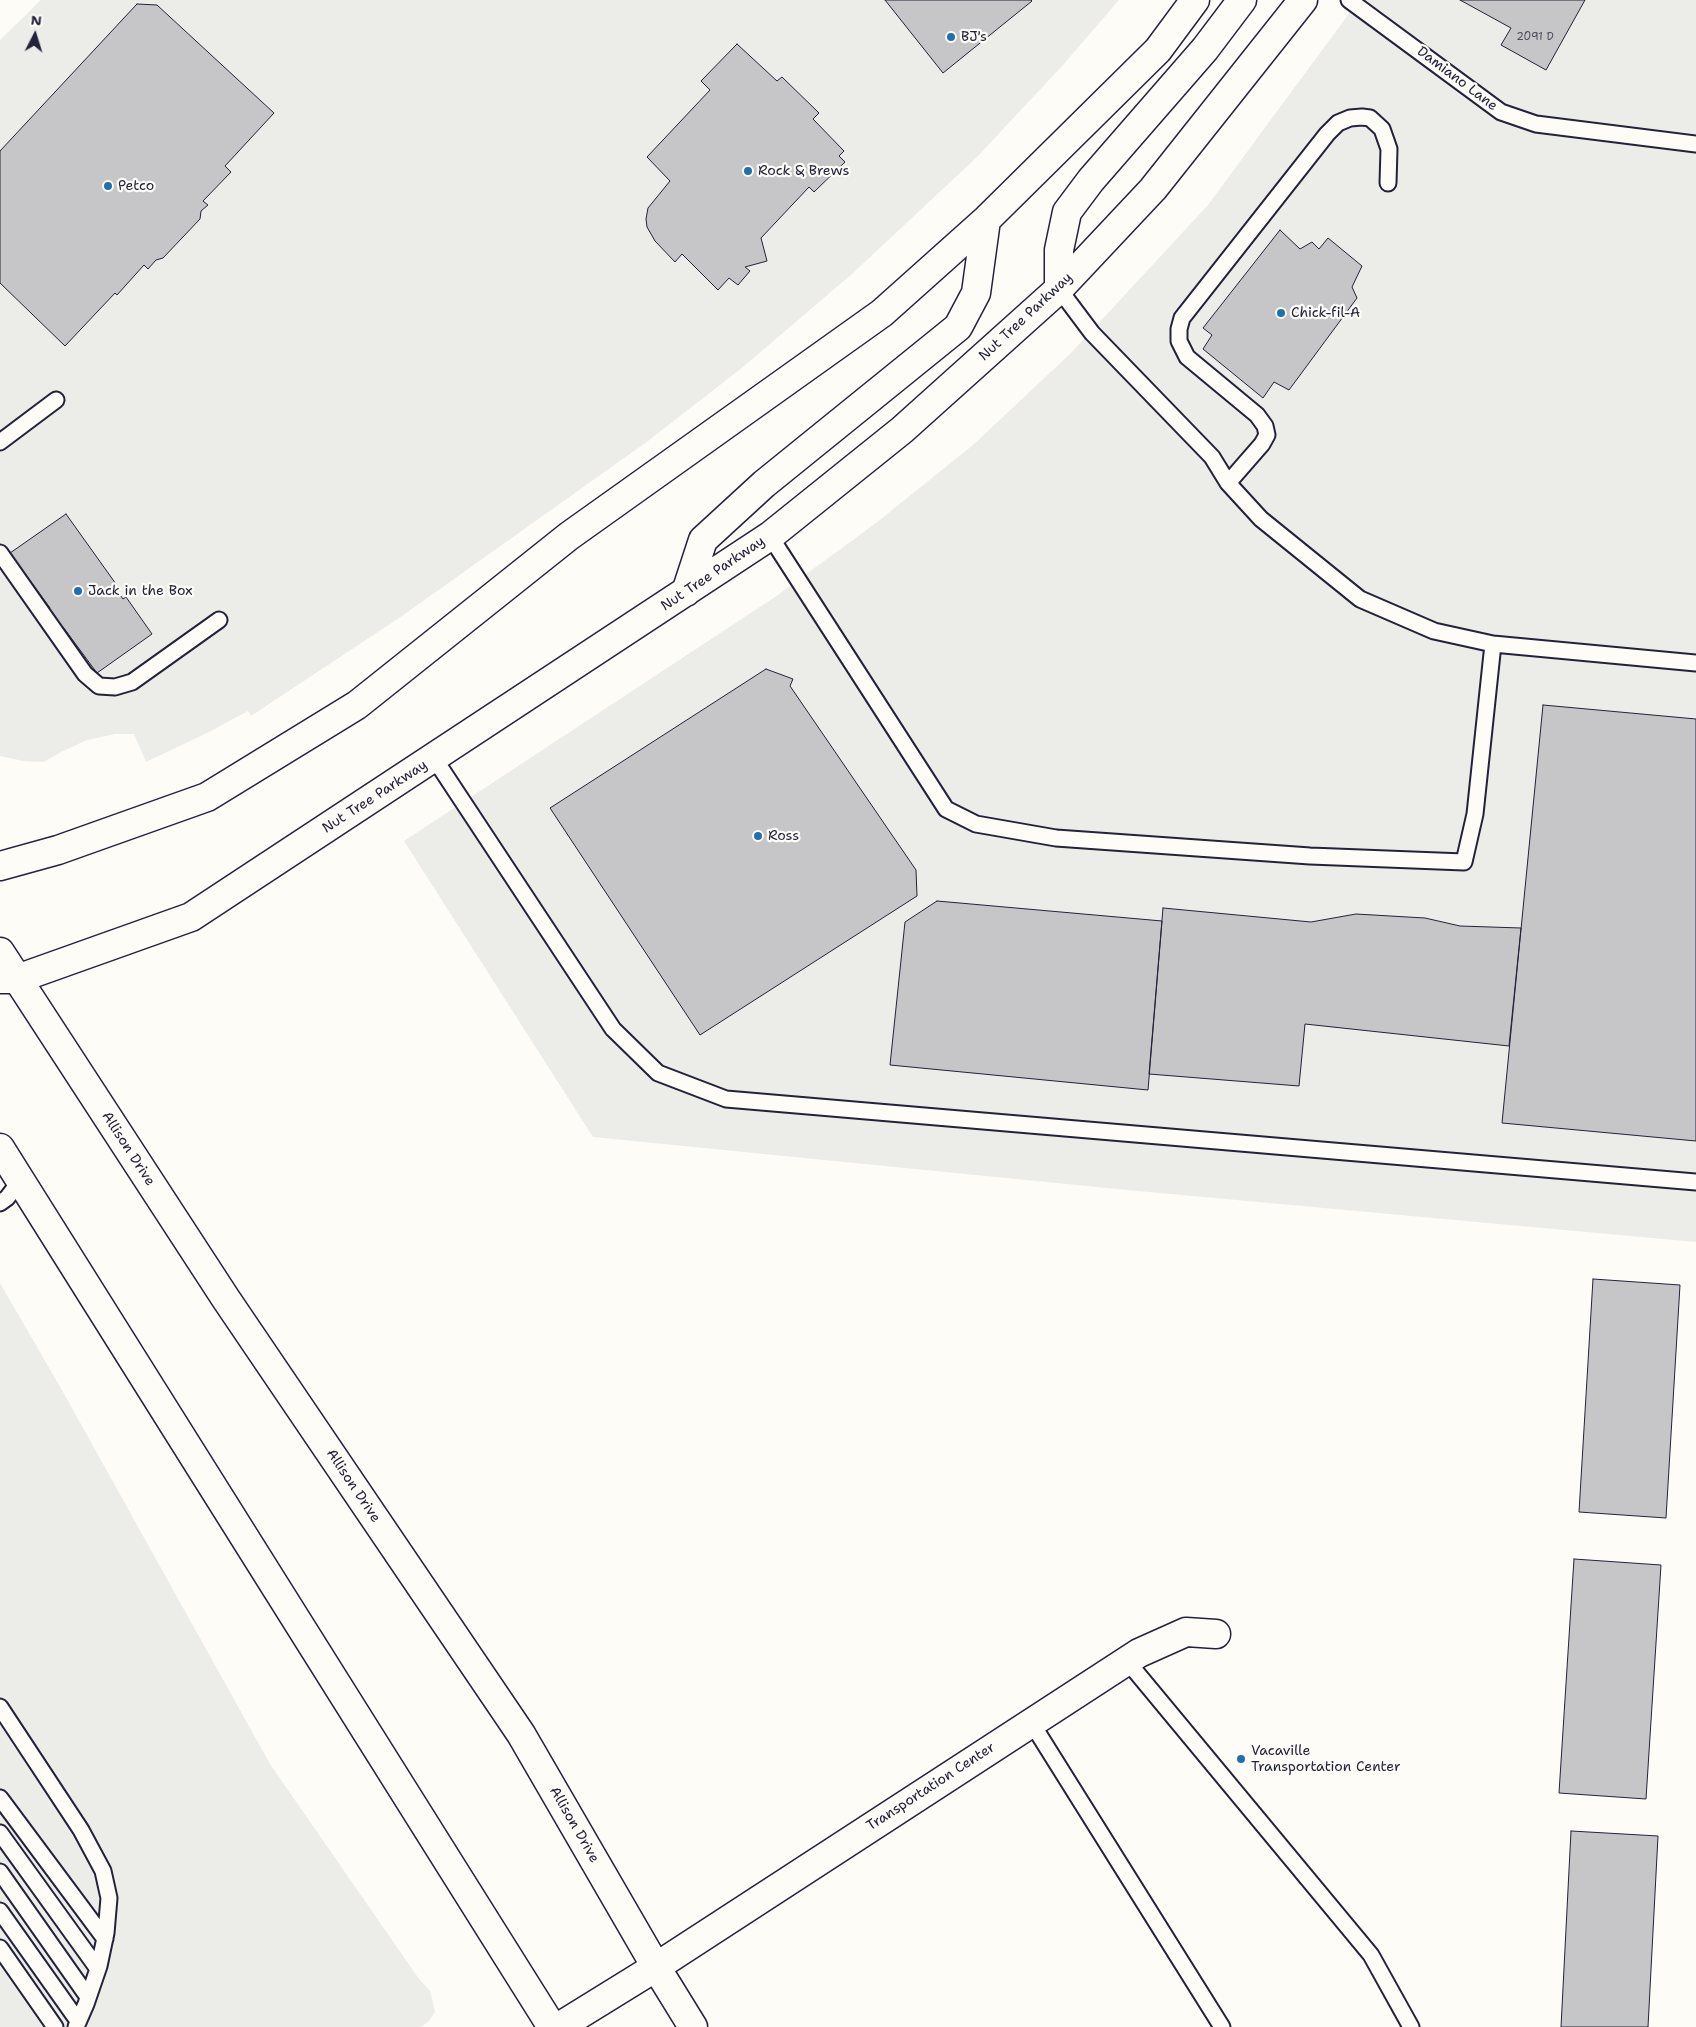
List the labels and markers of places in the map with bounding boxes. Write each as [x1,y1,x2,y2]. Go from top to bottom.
place label: BJ's [961,29,987,45]
marker: BJ's [945,31,957,43]
place label: Rock & Brews [758,163,849,179]
marker: Rock & Brews [742,165,754,177]
place label: Petco [118,178,154,194]
marker: Petco [102,180,114,192]
place label: Chick-fil-A [1291,305,1360,321]
marker: Chick-fil-A [1275,307,1287,319]
place label: Jack in the Box [88,583,193,599]
marker: Jack in the Box [72,585,84,597]
place label: Ross [768,828,799,844]
marker: Ross [752,830,764,842]
place label: Vacaville Transportation Center [1251,1743,1401,1775]
marker: Vacaville Transportation Center [1235,1753,1247,1765]

